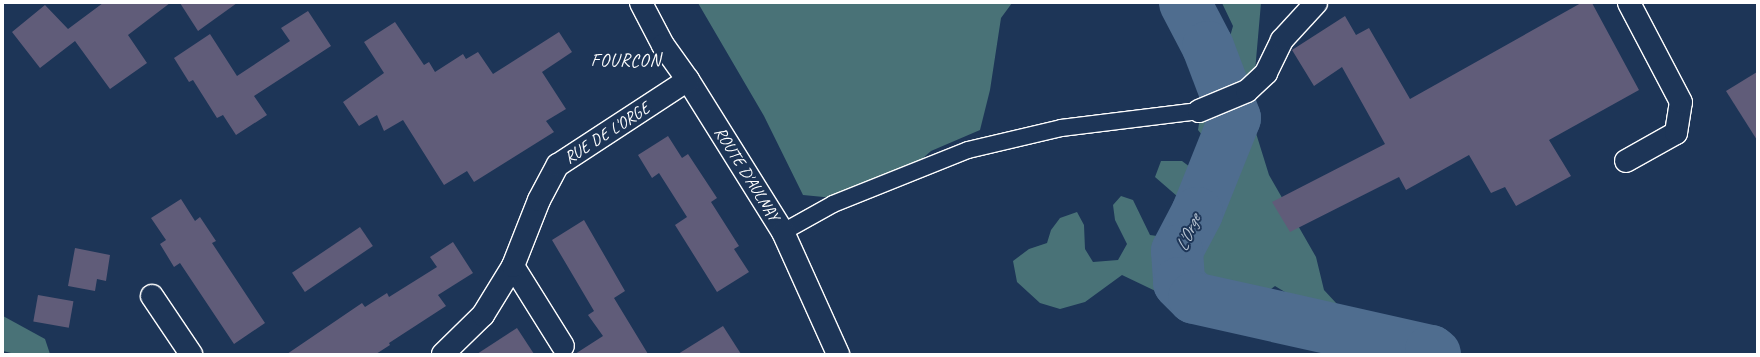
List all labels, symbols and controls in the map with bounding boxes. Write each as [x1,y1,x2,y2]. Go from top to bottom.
district label: FOURCON [591,49,661,71]
street label: RUE DE L'ORGE [560,98,654,168]
street label: ROUTE D'AULNAY [710,123,784,225]
water label: L'Orge [1171,212,1205,254]

